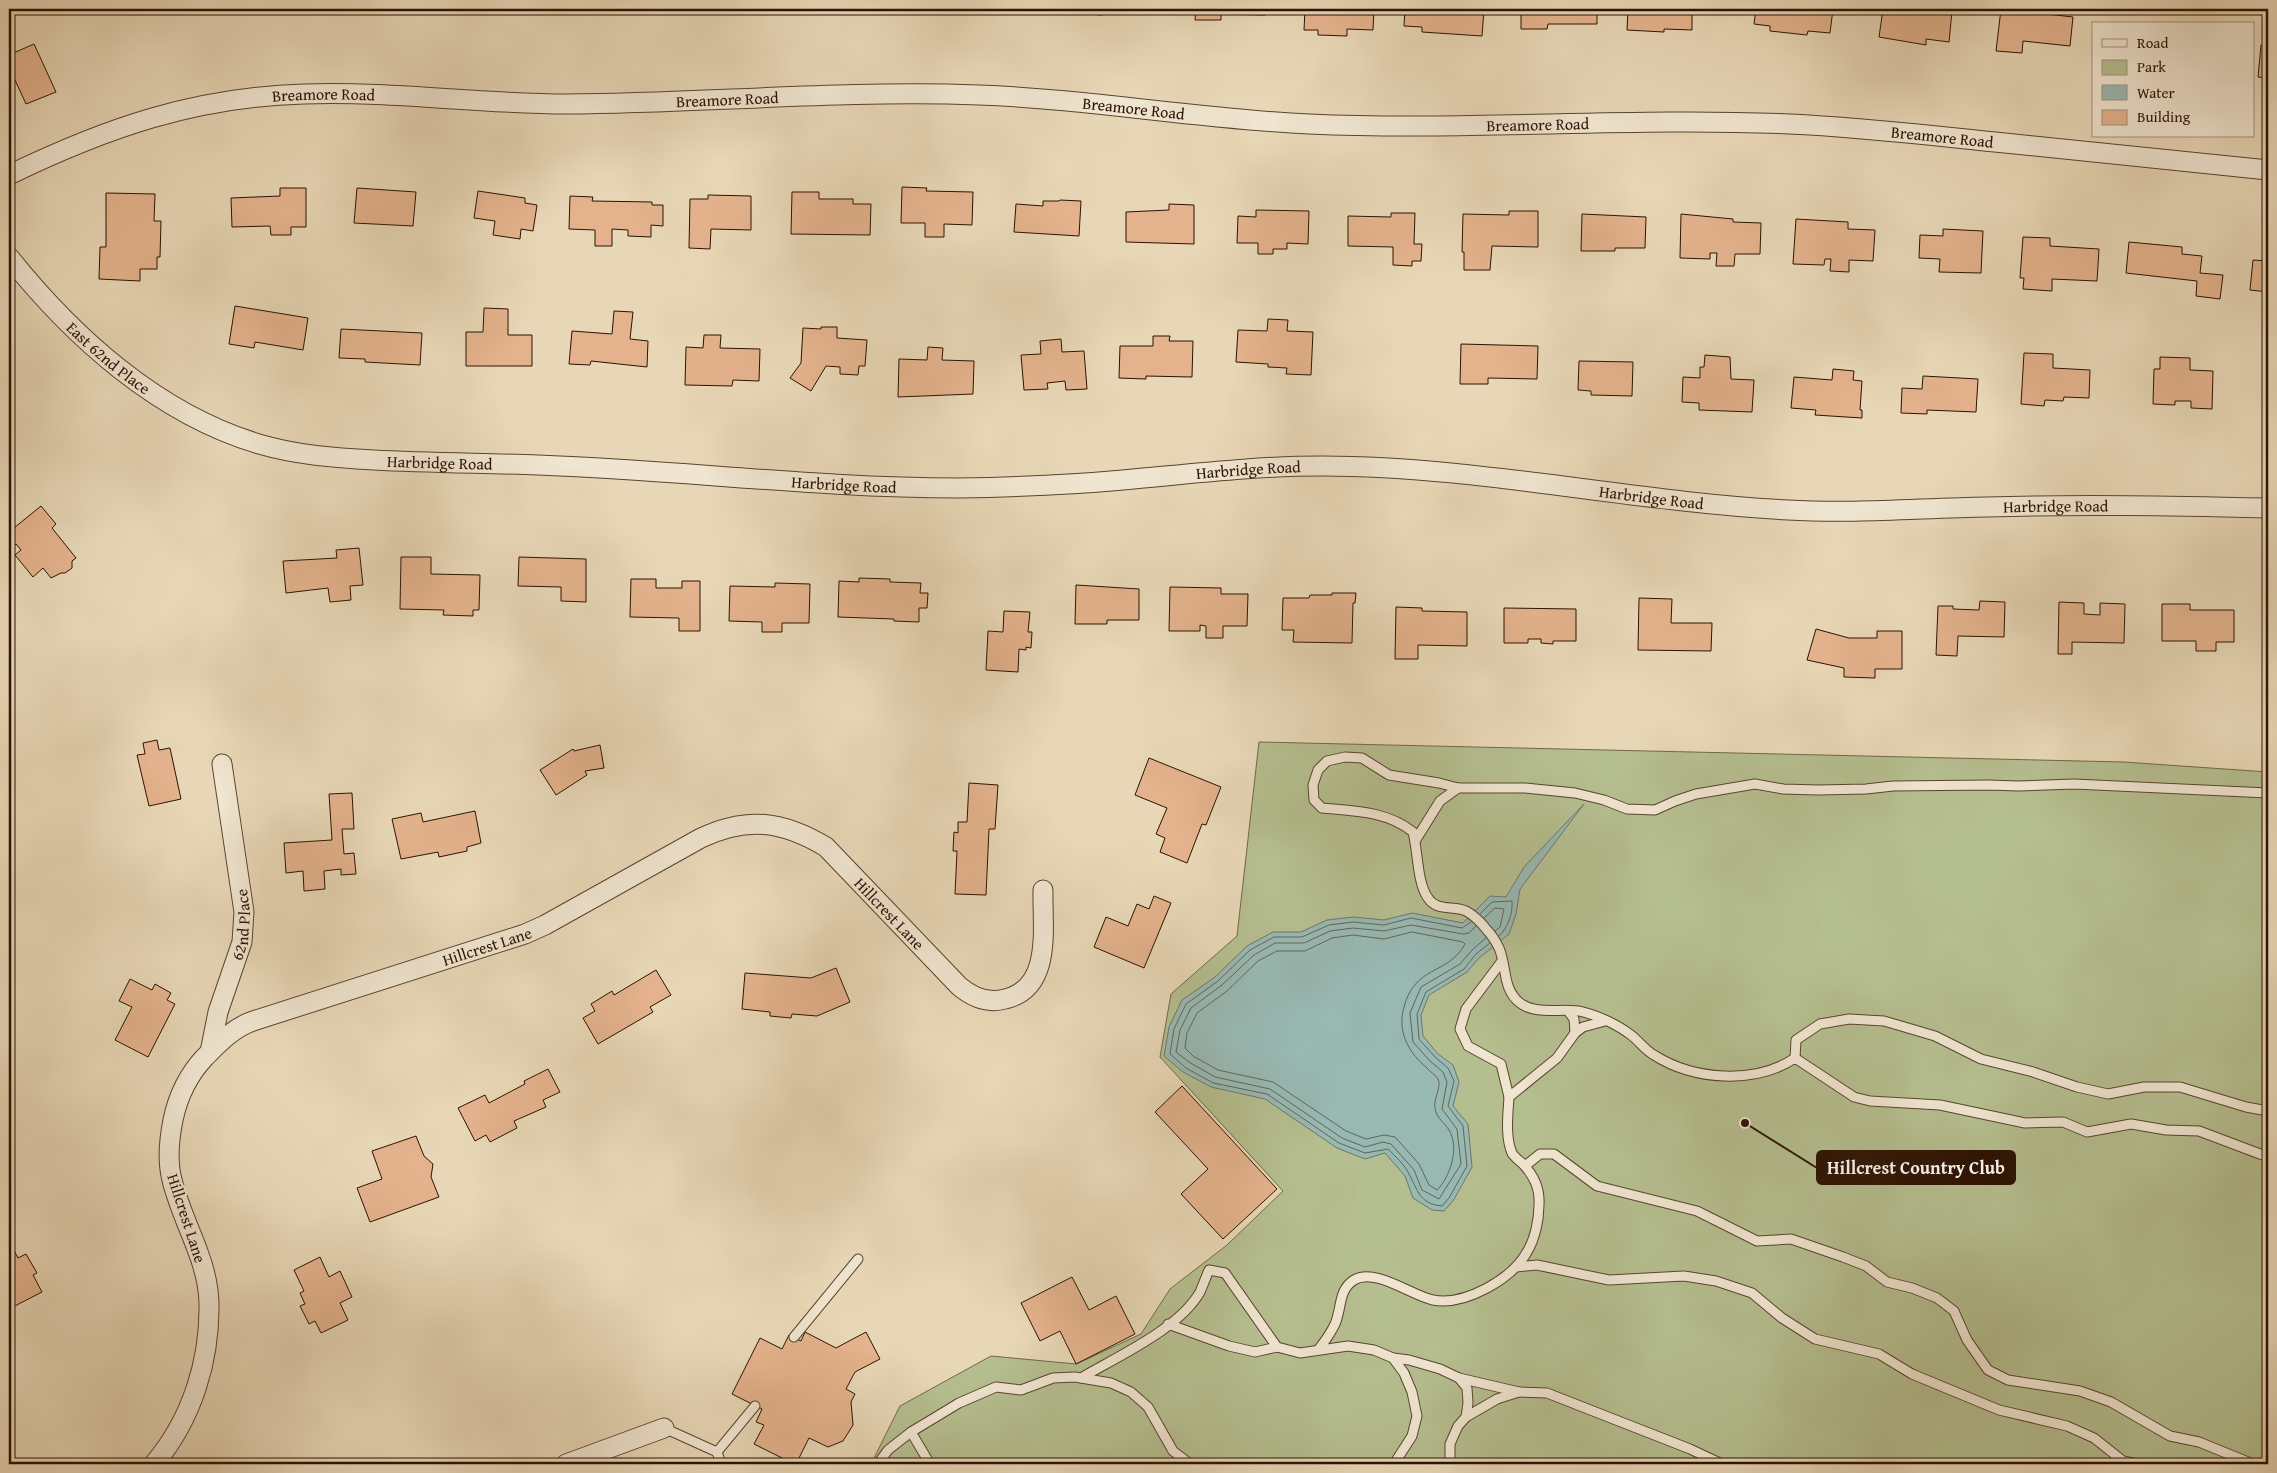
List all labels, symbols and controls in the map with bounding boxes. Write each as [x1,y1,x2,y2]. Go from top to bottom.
legend [2092,22,2254,138]
text: Road [2137,32,2168,53]
text: Park [2137,56,2166,77]
street label: Breamore Road [271,82,376,108]
text: Water [2137,82,2175,103]
street label: Breamore Road [675,85,779,113]
street label: Breamore Road [1081,91,1186,126]
text: Building [2137,106,2191,127]
street label: Breamore Road [1486,111,1590,137]
street label: Breamore Road [1890,119,1995,154]
street label: East 62nd Place [61,316,155,400]
street label: Harbridge Road [387,449,493,476]
street label: Harbridge Road [1195,454,1301,485]
street label: Harbridge Road [791,469,897,499]
street label: Harbridge Road [1598,479,1705,515]
street label: Harbridge Road [2003,493,2109,519]
street label: Hillcrest Lane [849,872,930,955]
street label: 62nd Place [225,887,256,964]
street label: Hillcrest Lane [439,920,536,972]
callout: Hillcrest Country Club [1817,1151,2015,1184]
text: Hillcrest Country Club [1827,1154,2005,1181]
street label: Hillcrest Lane [161,1170,213,1266]

